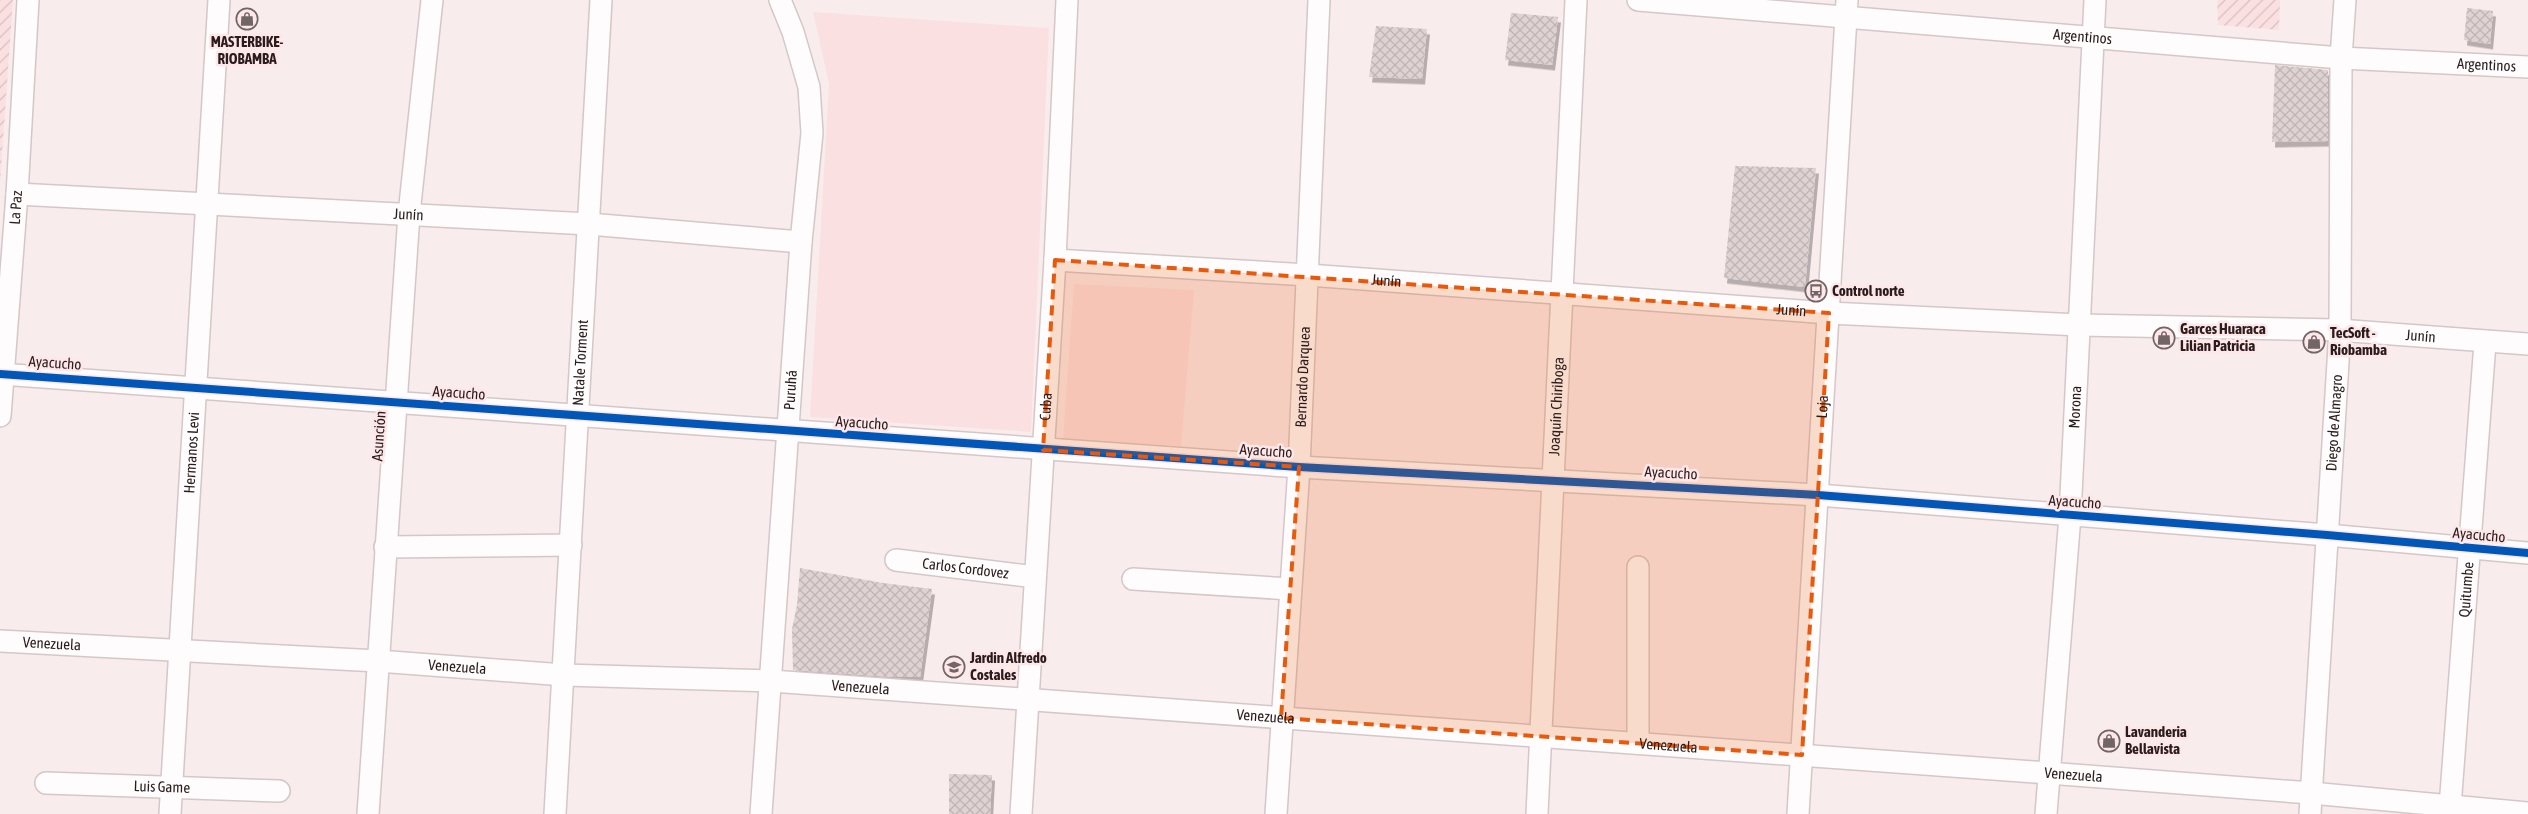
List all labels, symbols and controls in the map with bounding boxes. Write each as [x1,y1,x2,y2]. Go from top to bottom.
shop icon: MASTERBIKE- RIOBAMBA [235,7,259,31]
street label: Argentinos [2052,25,2113,47]
place label: MASTERBIKE- RIOBAMBA [211,33,284,67]
street label: Argentinos [2457,55,2516,74]
street label: La Paz [6,189,25,225]
street label: Junín [393,205,424,223]
street label: Junín [1371,271,1402,290]
bus stop icon: Control norte [1804,279,1828,303]
place label: Control norte [1832,282,1905,299]
street label: Junín [1776,300,1807,319]
street label: Natale Torment [569,319,591,406]
place label: Garces Huaraca Lilian Patricia [2180,320,2266,354]
place label: TecSoft - Riobamba [2330,324,2387,358]
street label: Bernardo Darquea [1292,326,1313,428]
shop icon: Garces Huaraca Lilian Patricia [2152,326,2176,350]
street label: Junín [2405,326,2436,345]
shop icon: TecSoft - Riobamba [2302,330,2326,354]
street label: Ayacucho [28,352,82,373]
street label: Joaquín Chiriboga [1545,357,1567,456]
street label: Puruhá [780,369,800,411]
street label: Diego de Almagro [2322,374,2345,472]
street label: Ayacucho [432,382,486,403]
street label: Morona [2065,385,2084,429]
street label: Cuba [1036,392,1055,421]
street label: Loja [1813,395,1831,419]
street label: Asunción [368,410,389,462]
street label: Hermanos Levi [180,411,202,494]
street label: Ayacucho [835,412,889,433]
street label: Ayacucho [1239,440,1293,461]
street label: Ayacucho [1644,463,1698,482]
street label: Ayacucho [2048,491,2102,512]
street label: Ayacucho [2452,524,2506,545]
street label: Carlos Cordovez [921,554,1010,582]
street label: Quitumbe [2455,561,2476,618]
street label: Venezuela [22,633,82,653]
place label: Jardin Alfredo Costales [969,649,1047,683]
school or university icon: Jardin Alfredo Costales [942,655,966,679]
street label: Venezuela [428,656,487,677]
street label: Venezuela [831,676,890,698]
street label: Venezuela [1236,706,1295,727]
place label: Lavanderia Bellavista [2125,723,2187,757]
shop icon: Lavanderia Bellavista [2097,729,2121,753]
street label: Venezuela [1639,735,1698,756]
street label: Venezuela [2044,764,2103,785]
street label: Luis Game [133,777,191,796]

